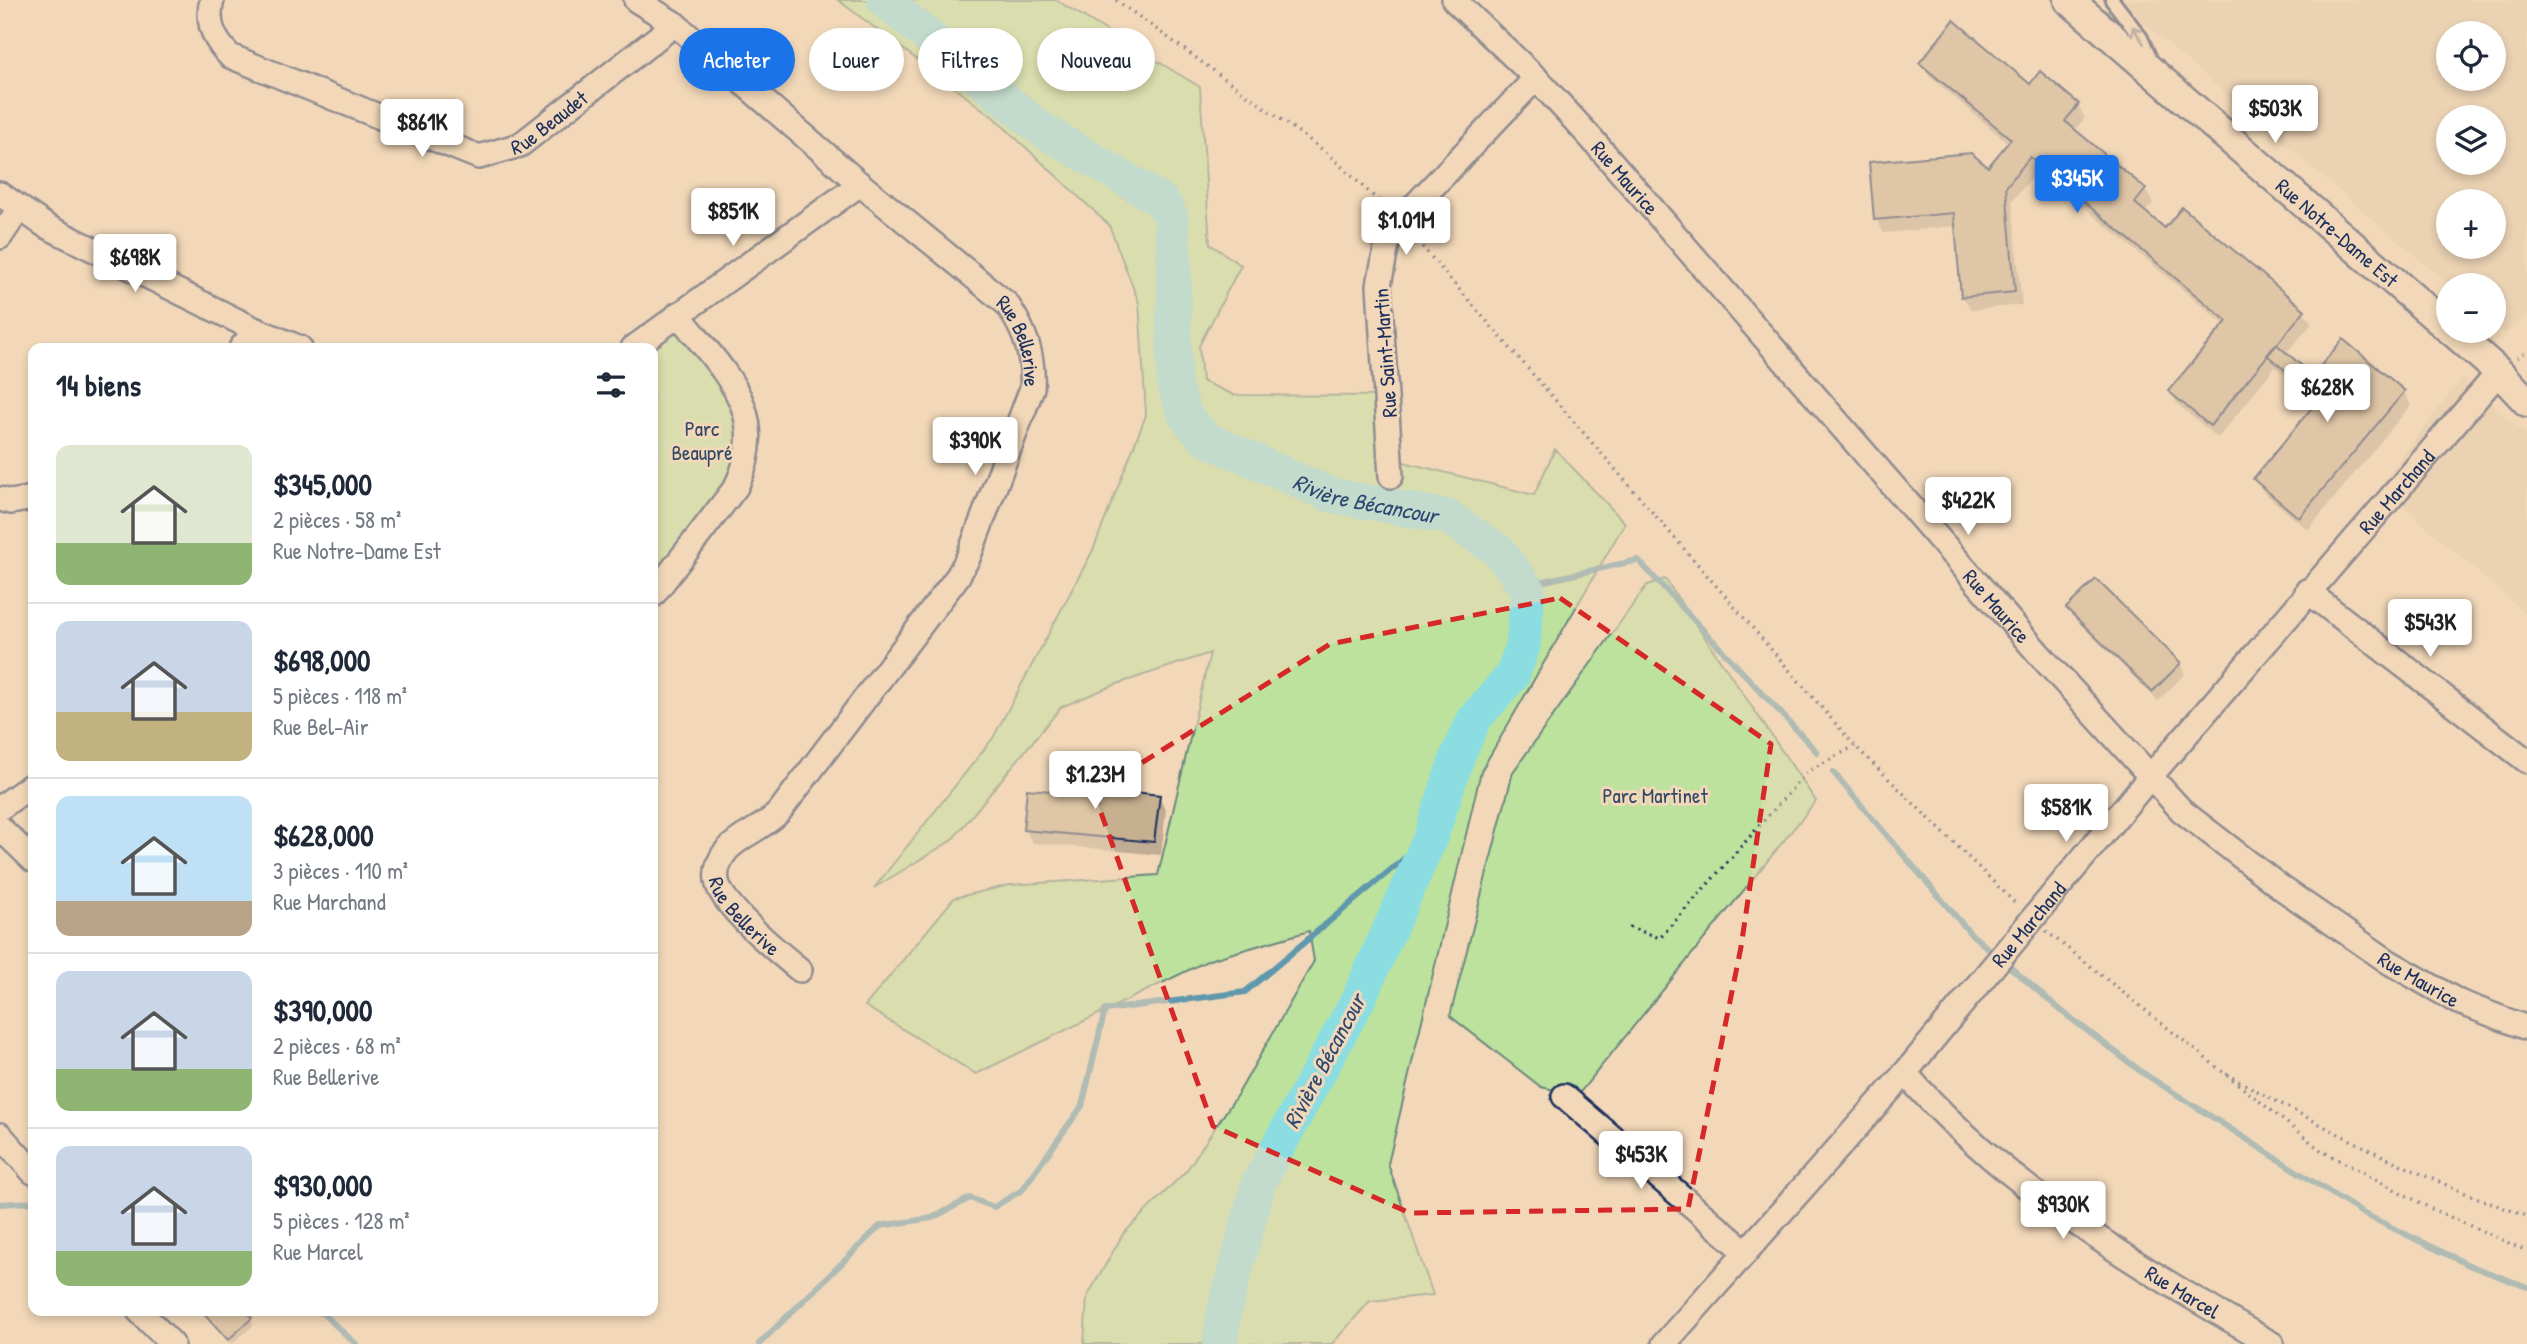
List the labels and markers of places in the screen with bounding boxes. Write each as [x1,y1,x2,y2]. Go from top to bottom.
pin: $503K [2226,86,2324,145]
pin: $861K [373,100,471,159]
pin: $345K [2028,156,2126,215]
pin: $851K [684,188,782,248]
pin: $1.01M [1349,198,1463,257]
pin: $698K [86,234,184,294]
pin: $628K [2278,364,2376,424]
pin: $390K [926,418,1024,477]
pin: $422K [1919,477,2017,537]
pin: $543K [2381,600,2479,659]
pin: $1.23M [1038,752,1152,811]
pin: $581K [2017,784,2115,844]
pin: $453K [1592,1132,1690,1191]
pin: $930K [2014,1182,2112,1241]

